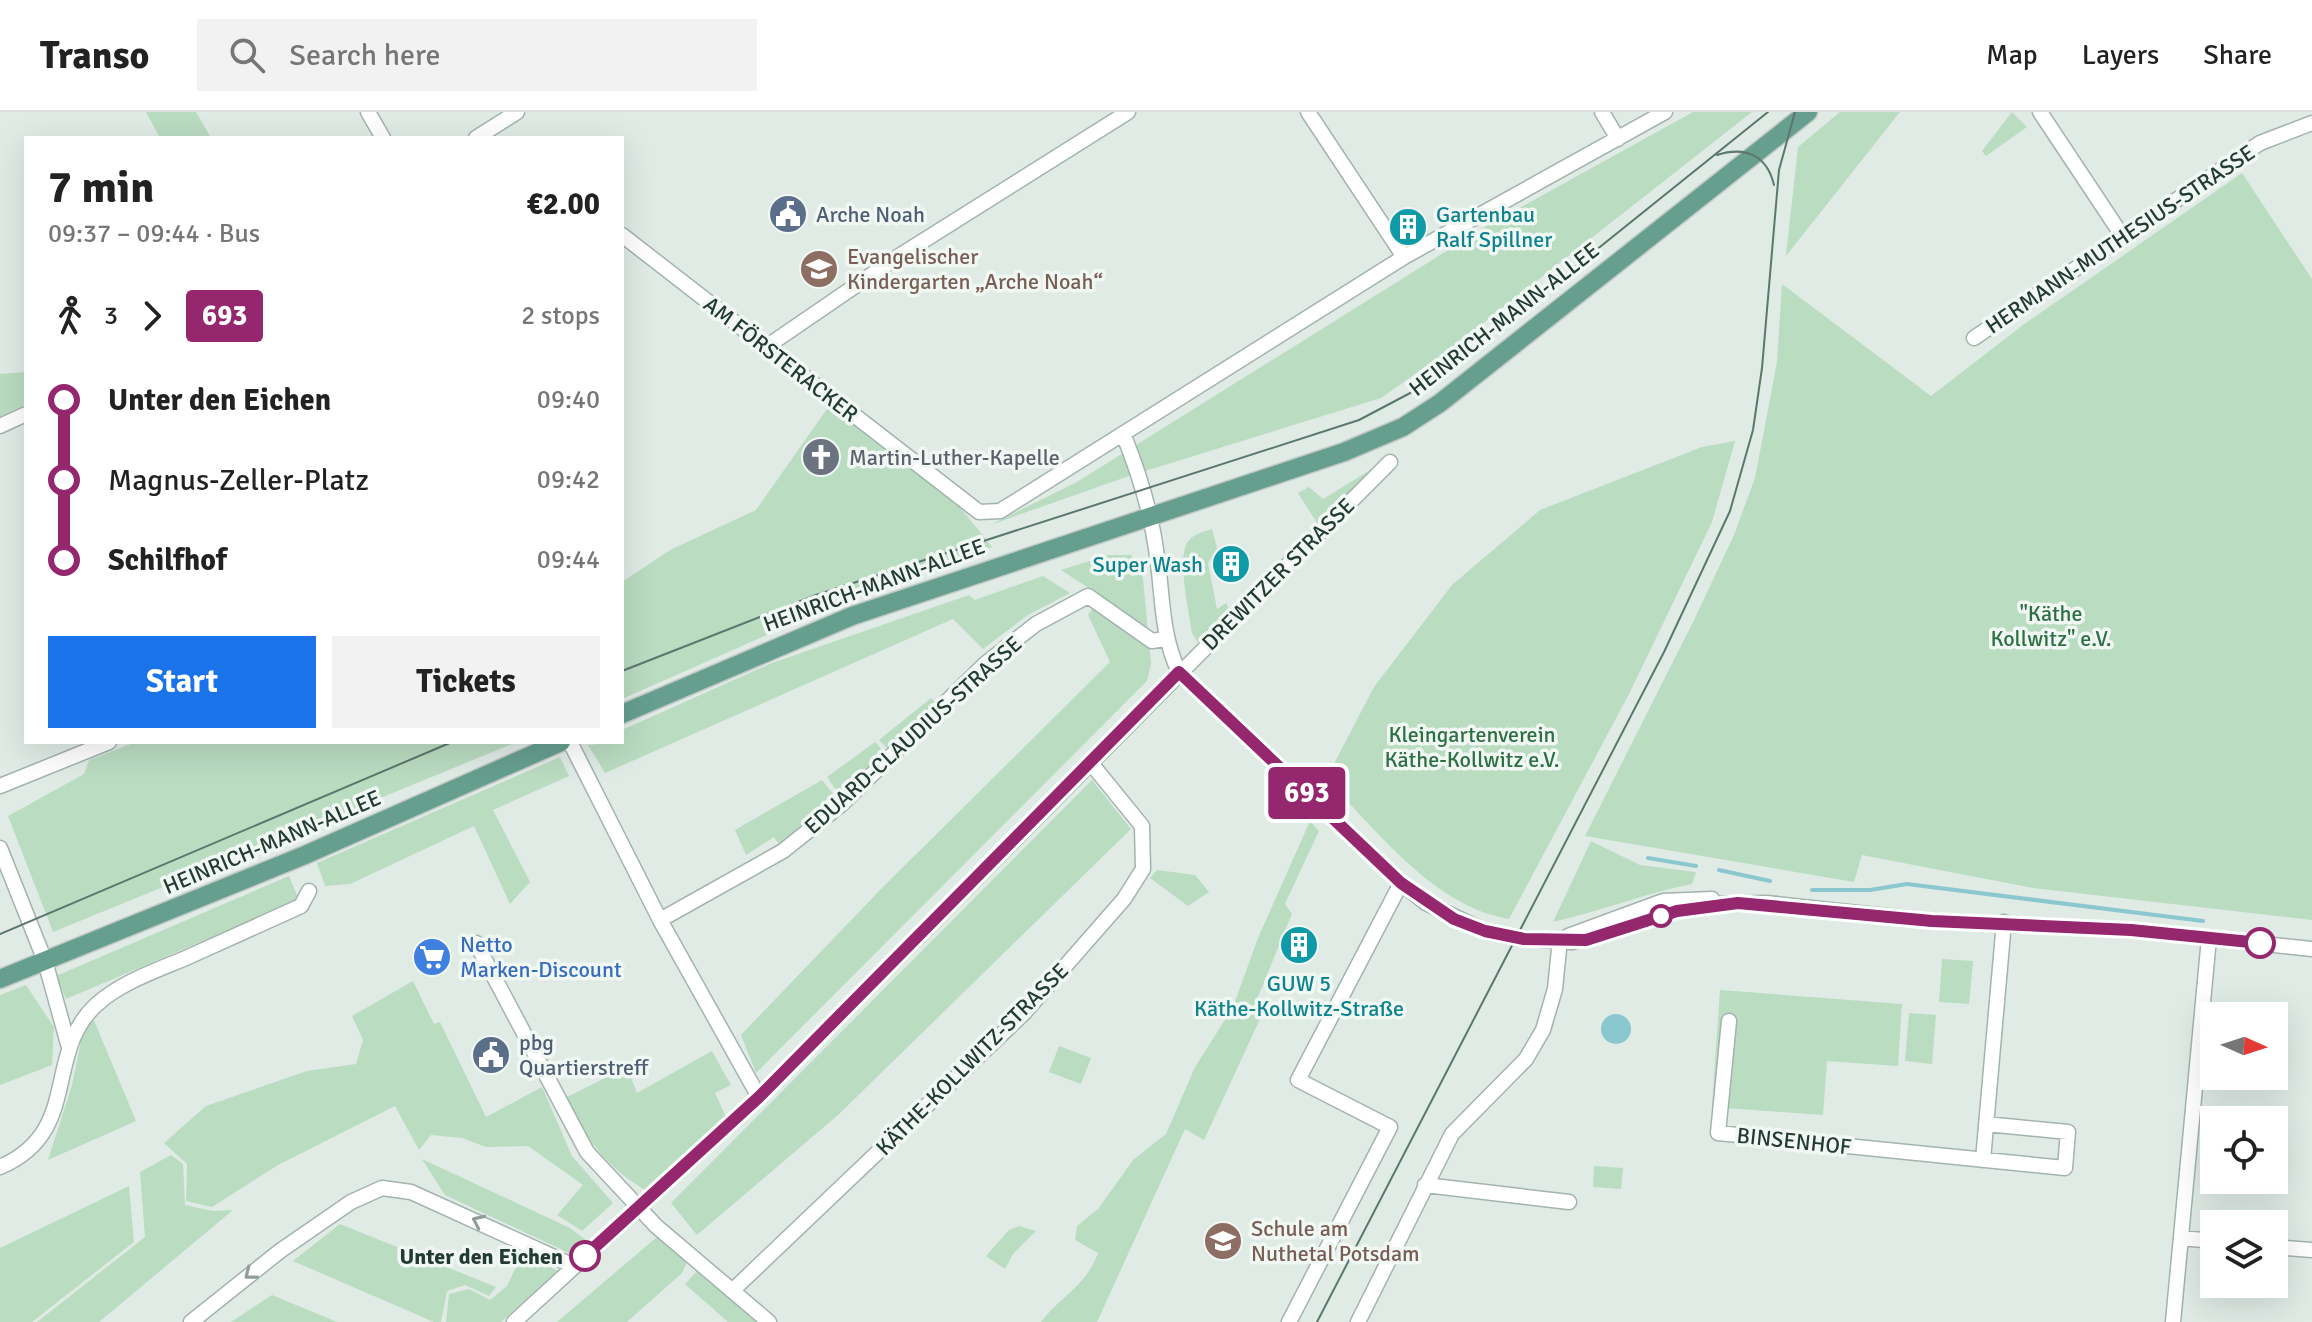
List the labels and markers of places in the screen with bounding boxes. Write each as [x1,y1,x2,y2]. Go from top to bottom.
public building icon: Arche Noah [767,193,809,235]
place label: Arche Noah [816,201,925,228]
place label: Gartenbau Ralf Spillner [1436,201,1552,253]
building icon: Gartenbau Ralf Spillner [1387,206,1429,248]
place label: Evangelischer Kindergarten „Arche Noah“ [847,243,1103,295]
school or university icon: Evangelischer Kindergarten „Arche Noah“ [798,248,840,290]
church icon: Martin-Luther-Kapelle [800,436,842,478]
place label: Martin-Luther-Kapelle [849,444,1060,471]
building icon: Super Wash [1210,543,1252,585]
place label: Super Wash [1092,551,1203,578]
unlabelled marker [1650,905,1672,927]
building icon: GUW 5 Käthe-Kollwitz-Straße [1278,924,1320,966]
unlabelled marker [2245,928,2275,958]
place label: Netto Marken-Discount [460,931,622,983]
supermarket icon: Netto Marken-Discount [411,936,453,978]
place label: GUW 5 Käthe-Kollwitz-Straße [1194,970,1404,1022]
place label: pbg Quartierstreff [519,1029,649,1081]
public building icon: pbg Quartierstreff [470,1034,512,1076]
place label: Schule am Nuthetal Potsdam [1251,1215,1420,1267]
school or university icon: Schule am Nuthetal Potsdam [1202,1220,1244,1262]
marker: Unter den Eichen [570,1241,600,1271]
place label: Unter den Eichen [399,1243,563,1270]

